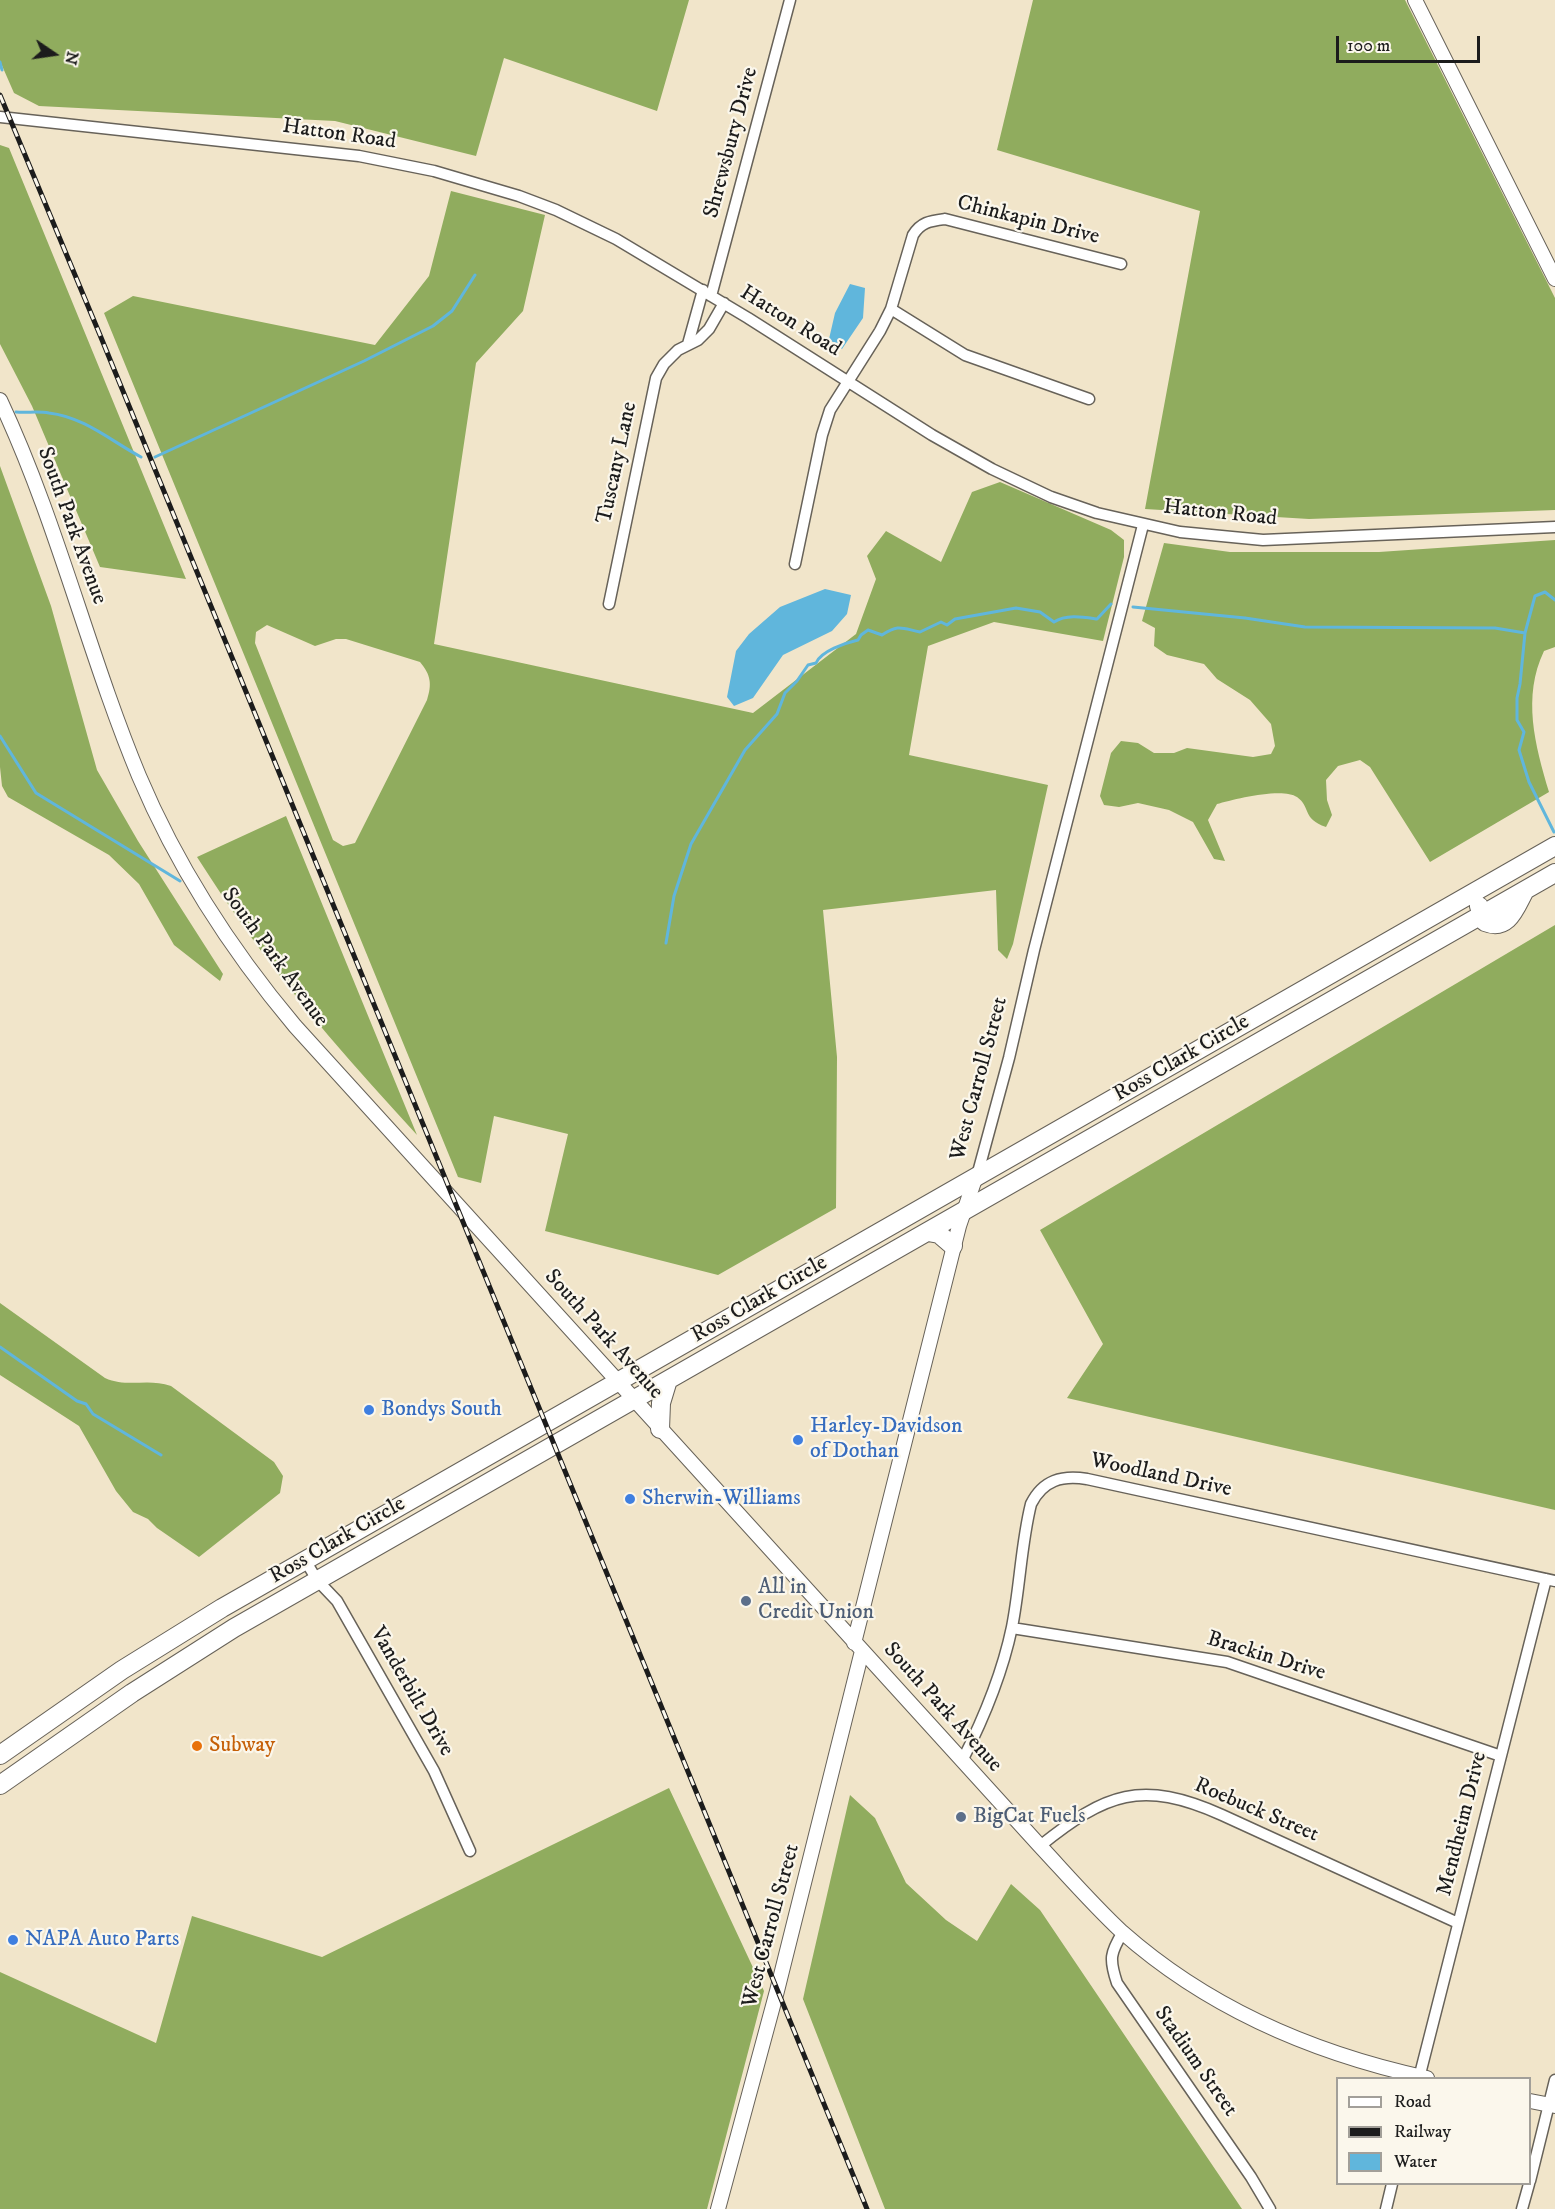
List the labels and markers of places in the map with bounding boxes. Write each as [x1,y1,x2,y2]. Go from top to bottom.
place label: Bondys South [381,1397,502,1423]
marker: Bondys South [362,1403,376,1417]
place label: Harley-Davidson of Dothan [810,1414,962,1466]
marker: Harley-Davidson of Dothan [791,1433,805,1447]
place label: Sherwin-Williams [642,1486,801,1512]
marker: Sherwin-Williams [623,1492,637,1506]
place label: All in Credit Union [758,1575,874,1627]
marker: All in Credit Union [739,1594,753,1608]
place label: Subway [209,1733,275,1759]
marker: Subway [190,1739,204,1753]
place label: BigCat Fuels [973,1804,1086,1830]
marker: BigCat Fuels [954,1810,968,1824]
place label: NAPA Auto Parts [25,1927,179,1953]
marker: NAPA Auto Parts [6,1933,20,1947]

